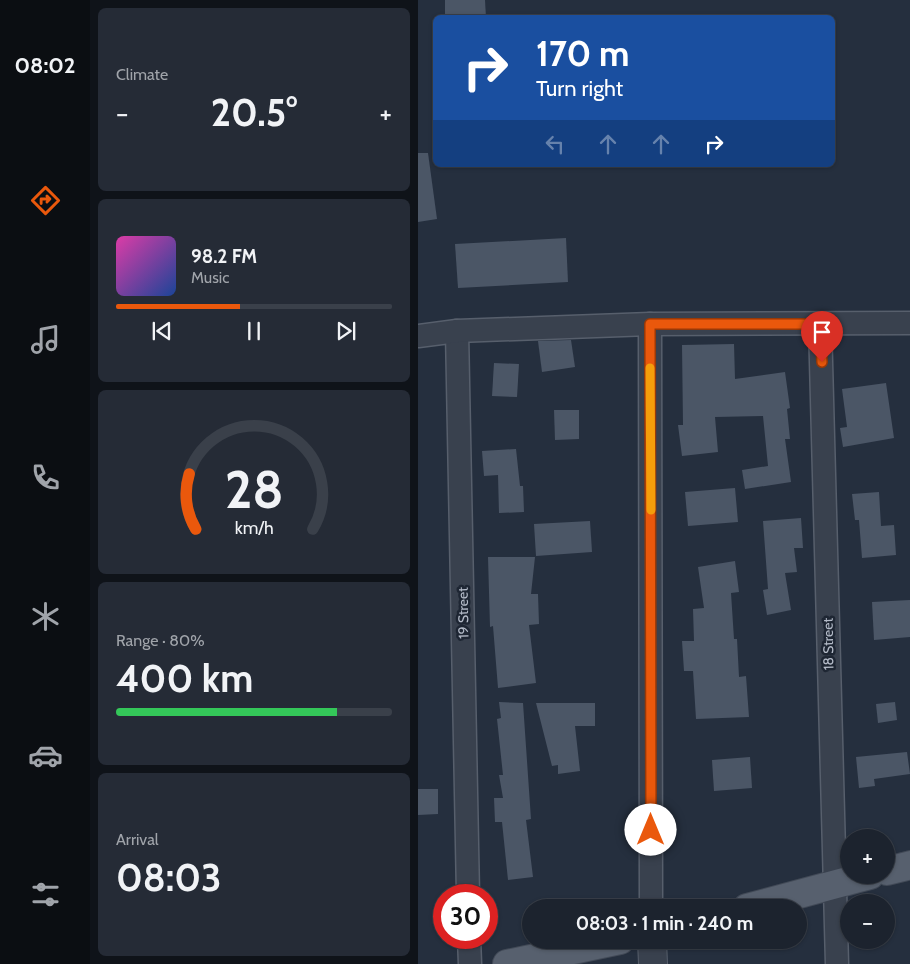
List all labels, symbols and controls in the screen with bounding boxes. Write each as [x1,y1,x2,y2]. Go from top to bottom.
text: 170 m [536,32,629,75]
icon: right [453,35,518,100]
text: 08:02 [15,52,75,79]
text: Climate [116,65,168,84]
text: Turn right [536,75,623,102]
text: 20.5° [211,89,297,136]
text: − [116,96,128,130]
text: + [380,96,392,130]
icon: left [541,130,569,158]
icon: ahead [594,130,622,158]
icon: ahead [647,130,675,158]
icon: right [700,130,728,158]
icon: directions [28,183,63,218]
text: 98.2 FM [191,245,257,268]
text: Music [191,268,229,287]
pin [801,311,843,362]
icon: previous [148,317,176,345]
icon: pause [240,317,268,345]
icon: next [332,317,360,345]
icon: arrive [808,318,836,346]
icon: music [28,322,63,357]
text: 28 [225,458,283,521]
icon: phone [28,460,63,495]
text: km/h [234,517,274,538]
street label: 19 Street [454,587,472,639]
icon: climate [28,599,63,634]
street label: 18 Street [819,617,837,670]
text: Range · 80% [116,631,205,650]
text: 400 km [116,655,253,702]
icon: car [28,738,63,773]
position arrow [624,803,676,855]
map controls [840,829,895,949]
button: + [840,829,895,884]
text: Arrival [116,830,159,849]
text: 08:03 [116,854,222,901]
icon: filters [28,877,63,912]
speed limit sign: 30 [433,884,498,949]
button: − [840,894,895,949]
text: 08:03 · 1 min · 240 m [576,912,753,935]

